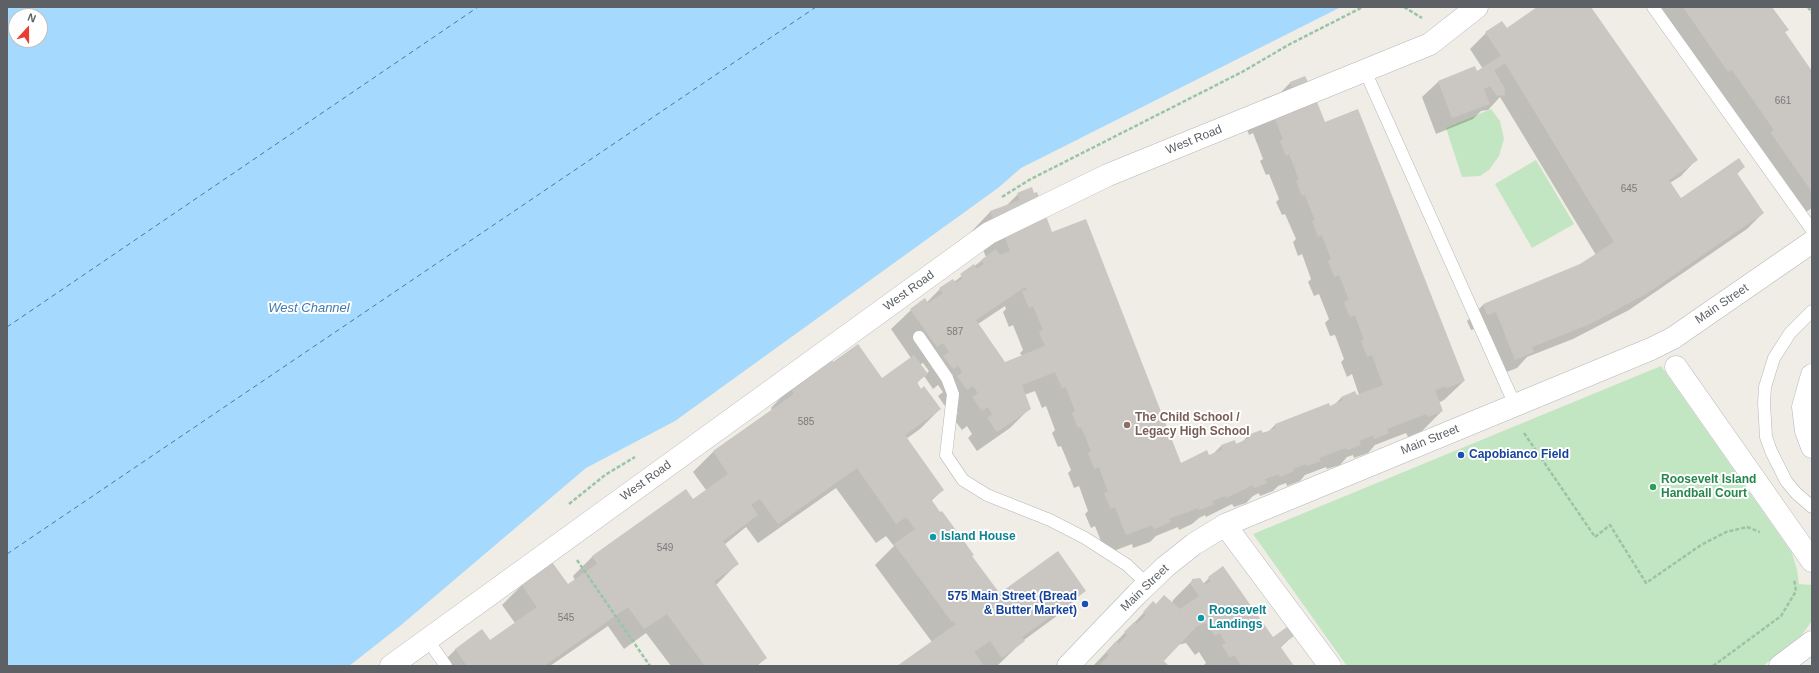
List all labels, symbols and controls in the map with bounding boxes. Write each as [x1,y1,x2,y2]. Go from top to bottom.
north arrow [8,8,48,48]
text: N [26,11,38,25]
house number: 661 [1775,95,1791,107]
street label: West Road [1164,122,1224,158]
house number: 645 [1621,183,1637,195]
street label: West Road [881,268,937,314]
street label: Main Street [1693,281,1751,327]
water label: West Channel [268,300,350,316]
house number: 587 [947,326,963,338]
place label: The Child School / Legacy High School [1135,411,1250,439]
house number: 585 [798,416,814,428]
marker: The Child School / Legacy High School [1122,420,1132,430]
street label: Main Street [1399,422,1461,458]
place label: Capobianco Field [1469,448,1569,462]
marker: Capobianco Field [1456,450,1466,460]
street label: West Road [618,458,674,504]
place label: Roosevelt Island Handball Court [1661,473,1756,501]
marker: Roosevelt Island Handball Court [1648,482,1658,492]
place label: Island House [941,530,1016,544]
marker: Island House [928,532,938,542]
house number: 549 [657,542,673,554]
street label: Main Street [1118,562,1172,614]
place label: 575 Main Street (Bread & Butter Market) [948,590,1077,618]
marker: 575 Main Street (Bread & Butter Market) [1080,599,1090,609]
place label: Roosevelt Landings [1209,604,1266,632]
house number: 545 [558,612,574,624]
marker: Roosevelt Landings [1196,613,1206,623]

